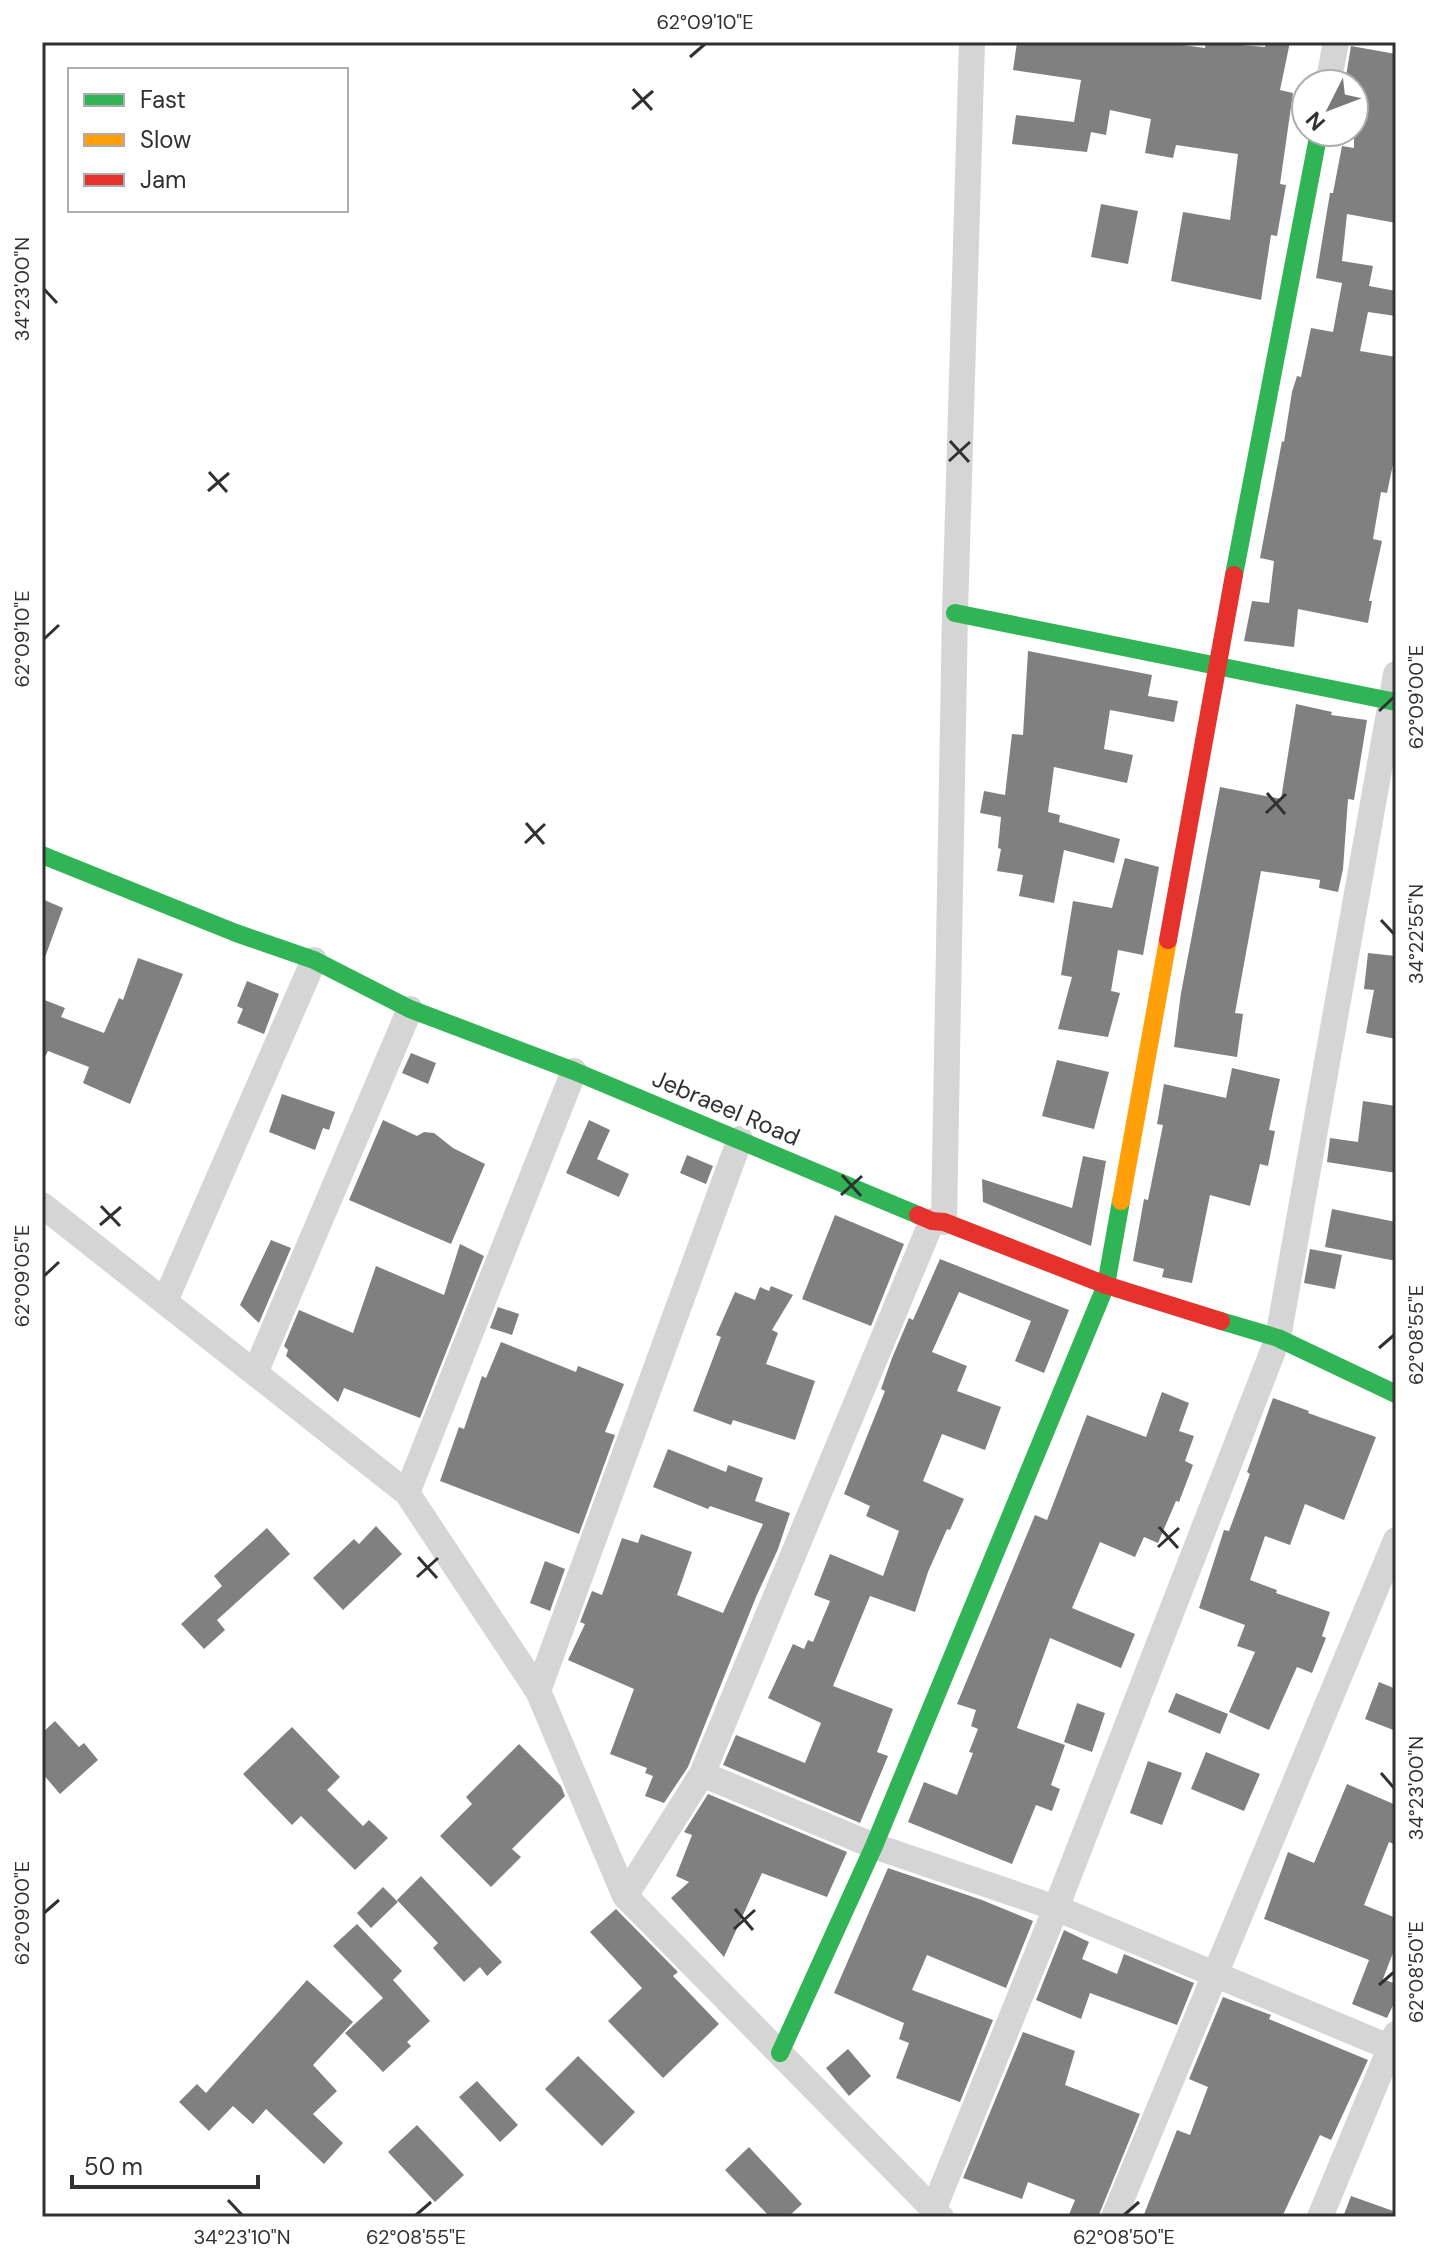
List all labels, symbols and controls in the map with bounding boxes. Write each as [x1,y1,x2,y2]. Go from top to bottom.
text: 62°09'10"E [657,9,753,35]
legend [68,68,348,212]
north arrow [1290,68,1370,148]
text: Fast [140,84,186,115]
text: N [1299,105,1332,137]
text: Slow [140,124,191,155]
text: Jam [140,164,186,195]
text: 34°23'00"N [9,237,35,341]
text: 62°09'10"E [9,591,35,687]
text: 62°09'00"E [1403,645,1429,749]
text: 34°22'55"N [1403,884,1429,984]
street label: Jebraeel Road [648,1063,805,1153]
text: 62°09'05"E [9,1225,35,1327]
text: 62°08'55"E [1403,1285,1429,1385]
text: 34°23'00"N [1403,1736,1429,1840]
text: 62°09'00"E [9,1861,35,1965]
text: 62°08'50"E [1403,1921,1429,2023]
scale bar [72,2139,258,2189]
text: 50 m [84,2151,143,2182]
text: 34°23'10"N [194,2224,290,2250]
text: 62°08'55"E [366,2224,466,2250]
text: 62°08'50"E [1073,2224,1175,2250]

